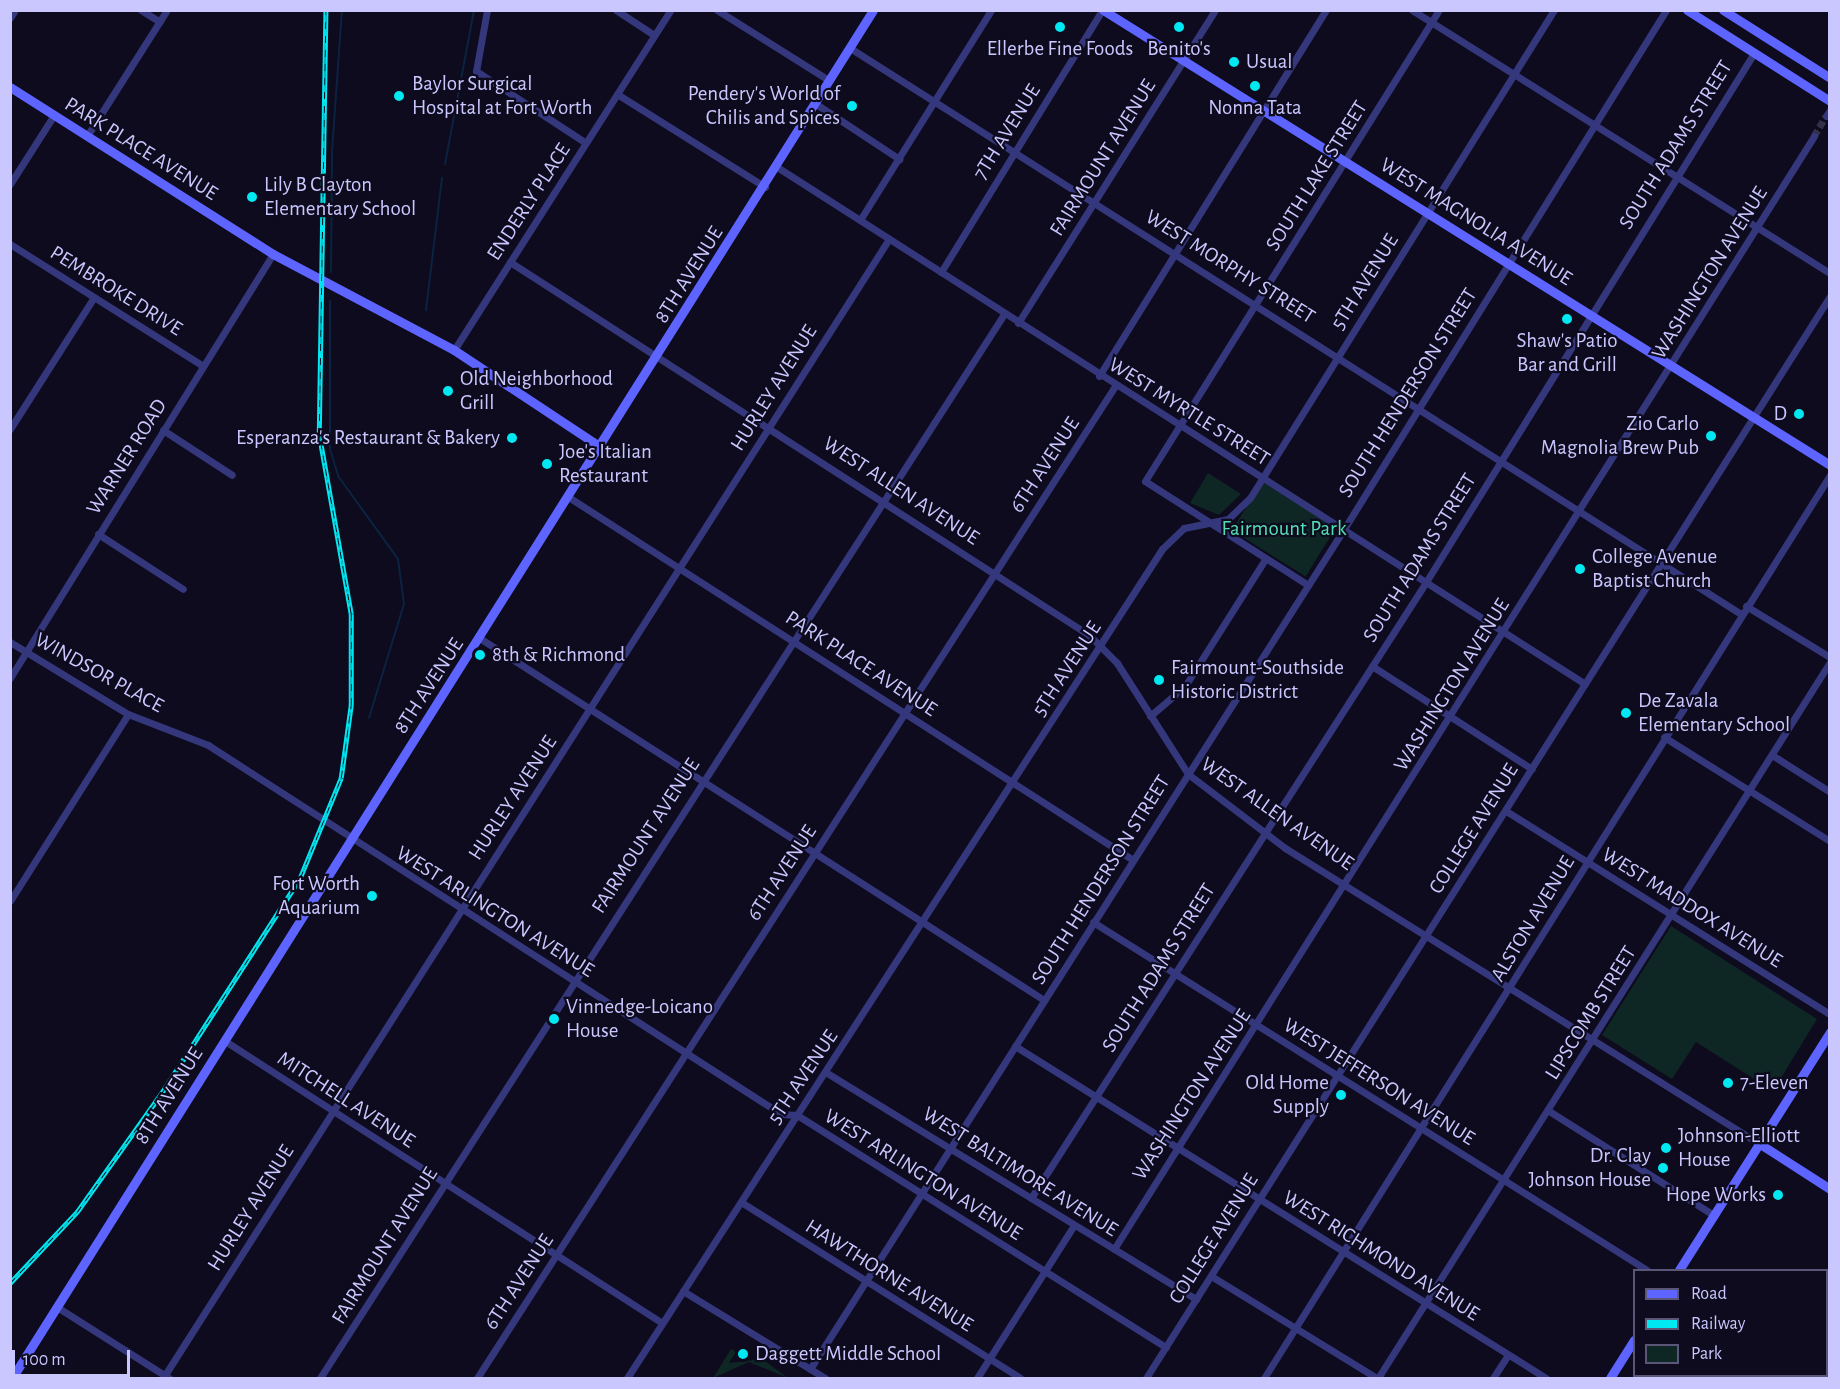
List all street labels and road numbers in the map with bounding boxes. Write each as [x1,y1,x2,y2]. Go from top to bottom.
street label: SOUTH ADAMS STREET [1614,56,1738,234]
street label: FAIRMOUNT AVENUE [1045,75,1161,241]
street label: 7TH AVENUE [968,79,1046,185]
street label: PARK PLACE AVENUE [60,92,222,206]
street label: SOUTH LAKE STREET [1261,96,1373,256]
street label: ENDERLY PLACE [482,139,576,265]
street label: WEST MAGNOLIA AVENUE [1375,153,1577,291]
street label: WASHINGTON AVENUE [1647,182,1773,364]
street label: WEST MORPHY STREET [1140,204,1320,330]
street label: 8TH AVENUE [649,222,729,328]
street label: 5TH AVENUE [1326,229,1404,335]
street label: PEMBROKE DRIVE [45,240,187,342]
street label: SOUTH HENDERSON STREET [1333,284,1483,502]
street label: HURLEY AVENUE [725,320,823,456]
street label: WEST MYRTLE STREET [1104,352,1274,472]
street label: WARNER ROAD [81,394,173,520]
street label: 6TH AVENUE [1005,412,1085,518]
street label: WEST ALLEN AVENUE [818,431,984,551]
street label: SOUTH ADAMS STREET [1358,469,1482,647]
street label: WASHINGTON AVENUE [1389,594,1515,776]
street label: PARK PLACE AVENUE [780,606,942,722]
street label: 5TH AVENUE [1027,617,1107,721]
street label: WINDSOR PLACE [30,627,168,719]
street label: 8TH AVENUE [389,633,469,739]
street label: HURLEY AVENUE [463,731,563,865]
street label: WEST ALLEN AVENUE [1196,752,1358,876]
street label: FAIRMOUNT AVENUE [586,754,706,918]
street label: COLLEGE AVENUE [1424,759,1524,899]
street label: SOUTH HENDERSON STREET [1026,771,1176,989]
street label: 6TH AVENUE [742,820,822,926]
street label: WEST ARLINGTON AVENUE [391,841,599,983]
street label: WEST MADDOX AVENUE [1597,842,1787,974]
street label: ALSTON AVENUE [1486,852,1580,986]
street label: SOUTH ADAMS STREET [1097,879,1221,1057]
street label: LIPSCOMB STREET [1540,942,1642,1084]
street label: WASHINGTON AVENUE [1127,1005,1257,1185]
street label: WEST JEFFERSON AVENUE [1279,1013,1479,1151]
street label: 5TH AVENUE [762,1025,844,1129]
street label: 8TH AVENUE [129,1043,209,1149]
street label: MITCHELL AVENUE [272,1046,420,1154]
street label: WEST BALTIMORE AVENUE [918,1102,1122,1242]
street label: WEST ARLINGTON AVENUE [819,1104,1027,1246]
street label: HURLEY AVENUE [202,1140,300,1276]
street label: FAIRMOUNT AVENUE [327,1163,443,1329]
street label: COLLEGE AVENUE [1164,1169,1264,1309]
street label: WEST RICHMOND AVENUE [1278,1185,1484,1327]
street label: HAWTHORNE AVENUE [800,1214,978,1338]
street label: 6TH AVENUE [479,1229,559,1335]

